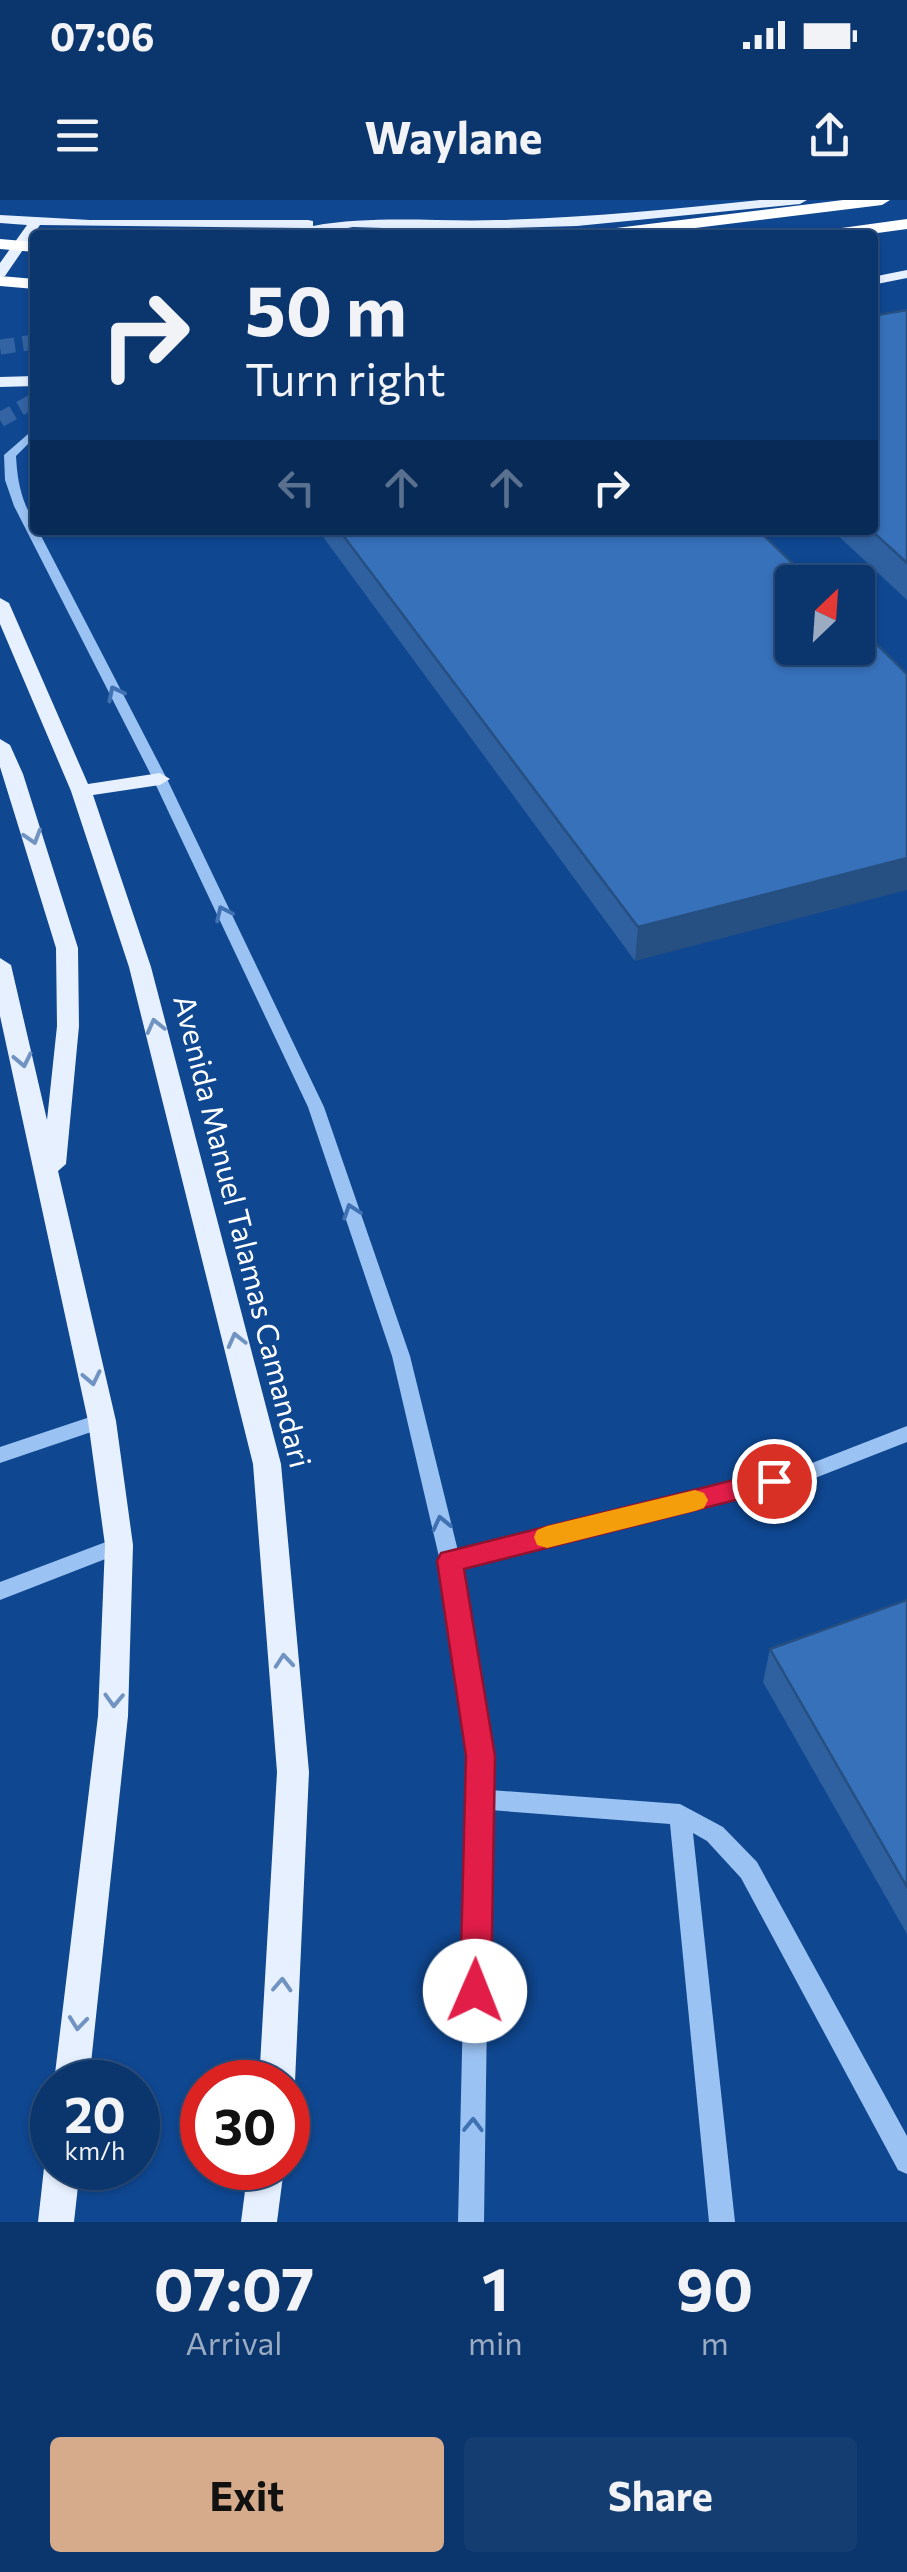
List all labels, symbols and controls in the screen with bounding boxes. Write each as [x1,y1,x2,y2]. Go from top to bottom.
text: 07:06 [50,12,155,59]
icon: menu [50,108,105,163]
text: Waylane [364,108,543,163]
icon: share [802,108,857,163]
text: 50 m [245,265,407,350]
icon: right [80,270,210,400]
text: Turn right [245,350,446,405]
icon: left [269,460,324,515]
icon: ahead [374,460,429,515]
icon: ahead [479,460,534,515]
icon: right [584,460,639,515]
north arrow [775,565,875,665]
map controls [775,565,875,665]
one-way arrow [108,685,127,703]
one-way arrow [21,828,41,845]
one-way arrow [216,905,236,923]
street label: Avenida Manuel Talamas Camandari [167,991,321,1471]
one-way arrow [146,1018,167,1035]
one-way arrow [12,1051,33,1068]
one-way arrow [342,1203,363,1221]
one-way arrow [226,1332,247,1350]
one-way arrow [81,1369,102,1386]
pin [732,1439,817,1524]
icon: arrive [747,1454,802,1509]
one-way arrow [432,1515,453,1532]
one-way arrow [273,1652,295,1668]
one-way arrow [103,1693,124,1709]
position arrow [423,1939,527,2043]
one-way arrow [271,1977,292,1993]
one-way arrow [68,2016,89,2032]
speed limit sign: 30 [180,2060,310,2190]
text: 20 [64,2082,126,2143]
one-way arrow [462,2116,483,2132]
text: km/h [65,2135,125,2165]
text: 07:07 [154,2250,314,2323]
text: 1 [482,2250,509,2323]
text: 90 [676,2250,753,2323]
text: Arrival [186,2322,282,2362]
text: min [468,2322,523,2362]
text: m [701,2322,729,2362]
button: Exit [50,2437,444,2552]
button: Share [464,2437,857,2552]

